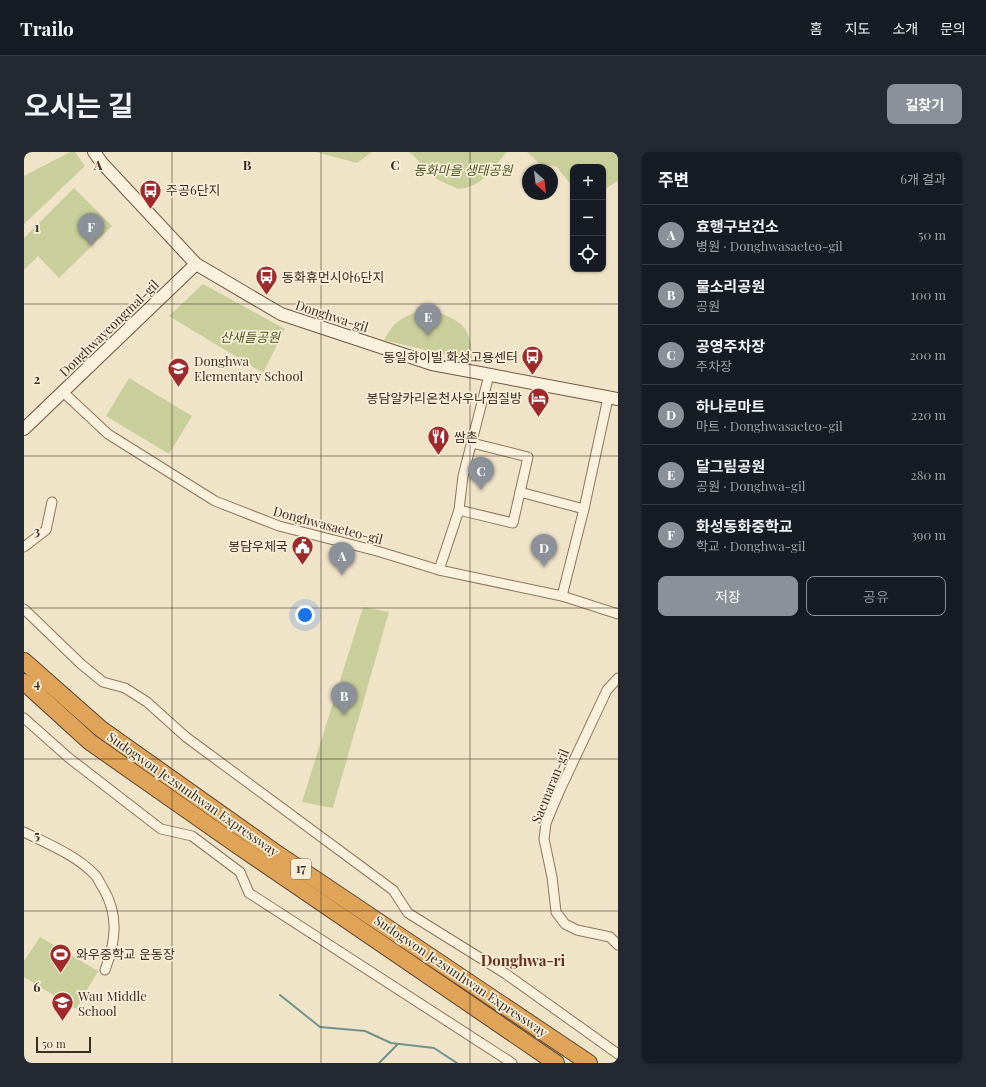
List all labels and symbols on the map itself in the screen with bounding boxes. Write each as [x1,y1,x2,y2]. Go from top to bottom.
text: A [93,156,103,173]
text: B [243,156,252,173]
text: C [390,156,400,173]
park label: 동화마을 생태공원 [414,161,514,178]
north arrow [522,164,558,200]
bus stop icon: 주공6단지 [137,177,163,210]
place label: 주공6단지 [166,181,221,198]
pin: F [78,213,104,246]
text: 1 [35,218,40,235]
bus stop icon: 동화휴먼시아6단지 [253,264,279,297]
place label: 동화휴먼시아6단지 [282,268,384,285]
street label: Donghwayeongmal-gil [55,275,162,380]
street label: Donghwa-gil [294,296,371,335]
pin: E [415,303,441,336]
park label: 산새들공원 [220,328,281,345]
bus stop icon: 동일하이빌.화성고용센터 [520,344,546,377]
place label: 동일하이빌.화성고용센터 [383,348,518,365]
place label: Donghwa Elementary School [194,352,303,384]
school or university icon: Donghwa Elementary School [165,355,191,388]
text: 2 [34,370,41,387]
hotel icon: 봉담알카리온천사우나찜질방 [525,385,551,418]
place label: 봉담알카리온천사우나찜질방 [367,389,522,406]
restaurant icon: 쌈촌 [426,424,452,457]
place label: 쌈촌 [454,428,478,445]
pin: C [468,457,494,490]
street label: Donghwasaeteo-gil [271,502,385,547]
text: 3 [34,522,40,539]
public building icon: 봉담우체국 [290,533,316,566]
pin: D [531,534,557,567]
place label: 봉담우체국 [228,537,288,554]
pin: A [329,542,355,575]
your location [295,605,315,625]
text: 4 [34,674,41,691]
pin: B [331,682,357,715]
street label: Sudogwon Je2sunhwan Expressway [104,728,283,860]
street label: Saemaran-gil [527,746,572,826]
text: 5 [34,826,40,843]
road number: 17 [291,859,311,879]
street label: Sudogwon Je2sunhwan Expressway [371,911,552,1040]
sports icon: 와우중학교 운동장 [47,941,73,974]
place label: 와우중학교 운동장 [76,945,175,962]
district label: Donghwa-ri [481,950,566,970]
text: 6 [33,978,41,995]
place label: Wau Middle School [77,987,147,1019]
school or university icon: Wau Middle School [49,990,75,1023]
scale bar [36,1035,91,1054]

